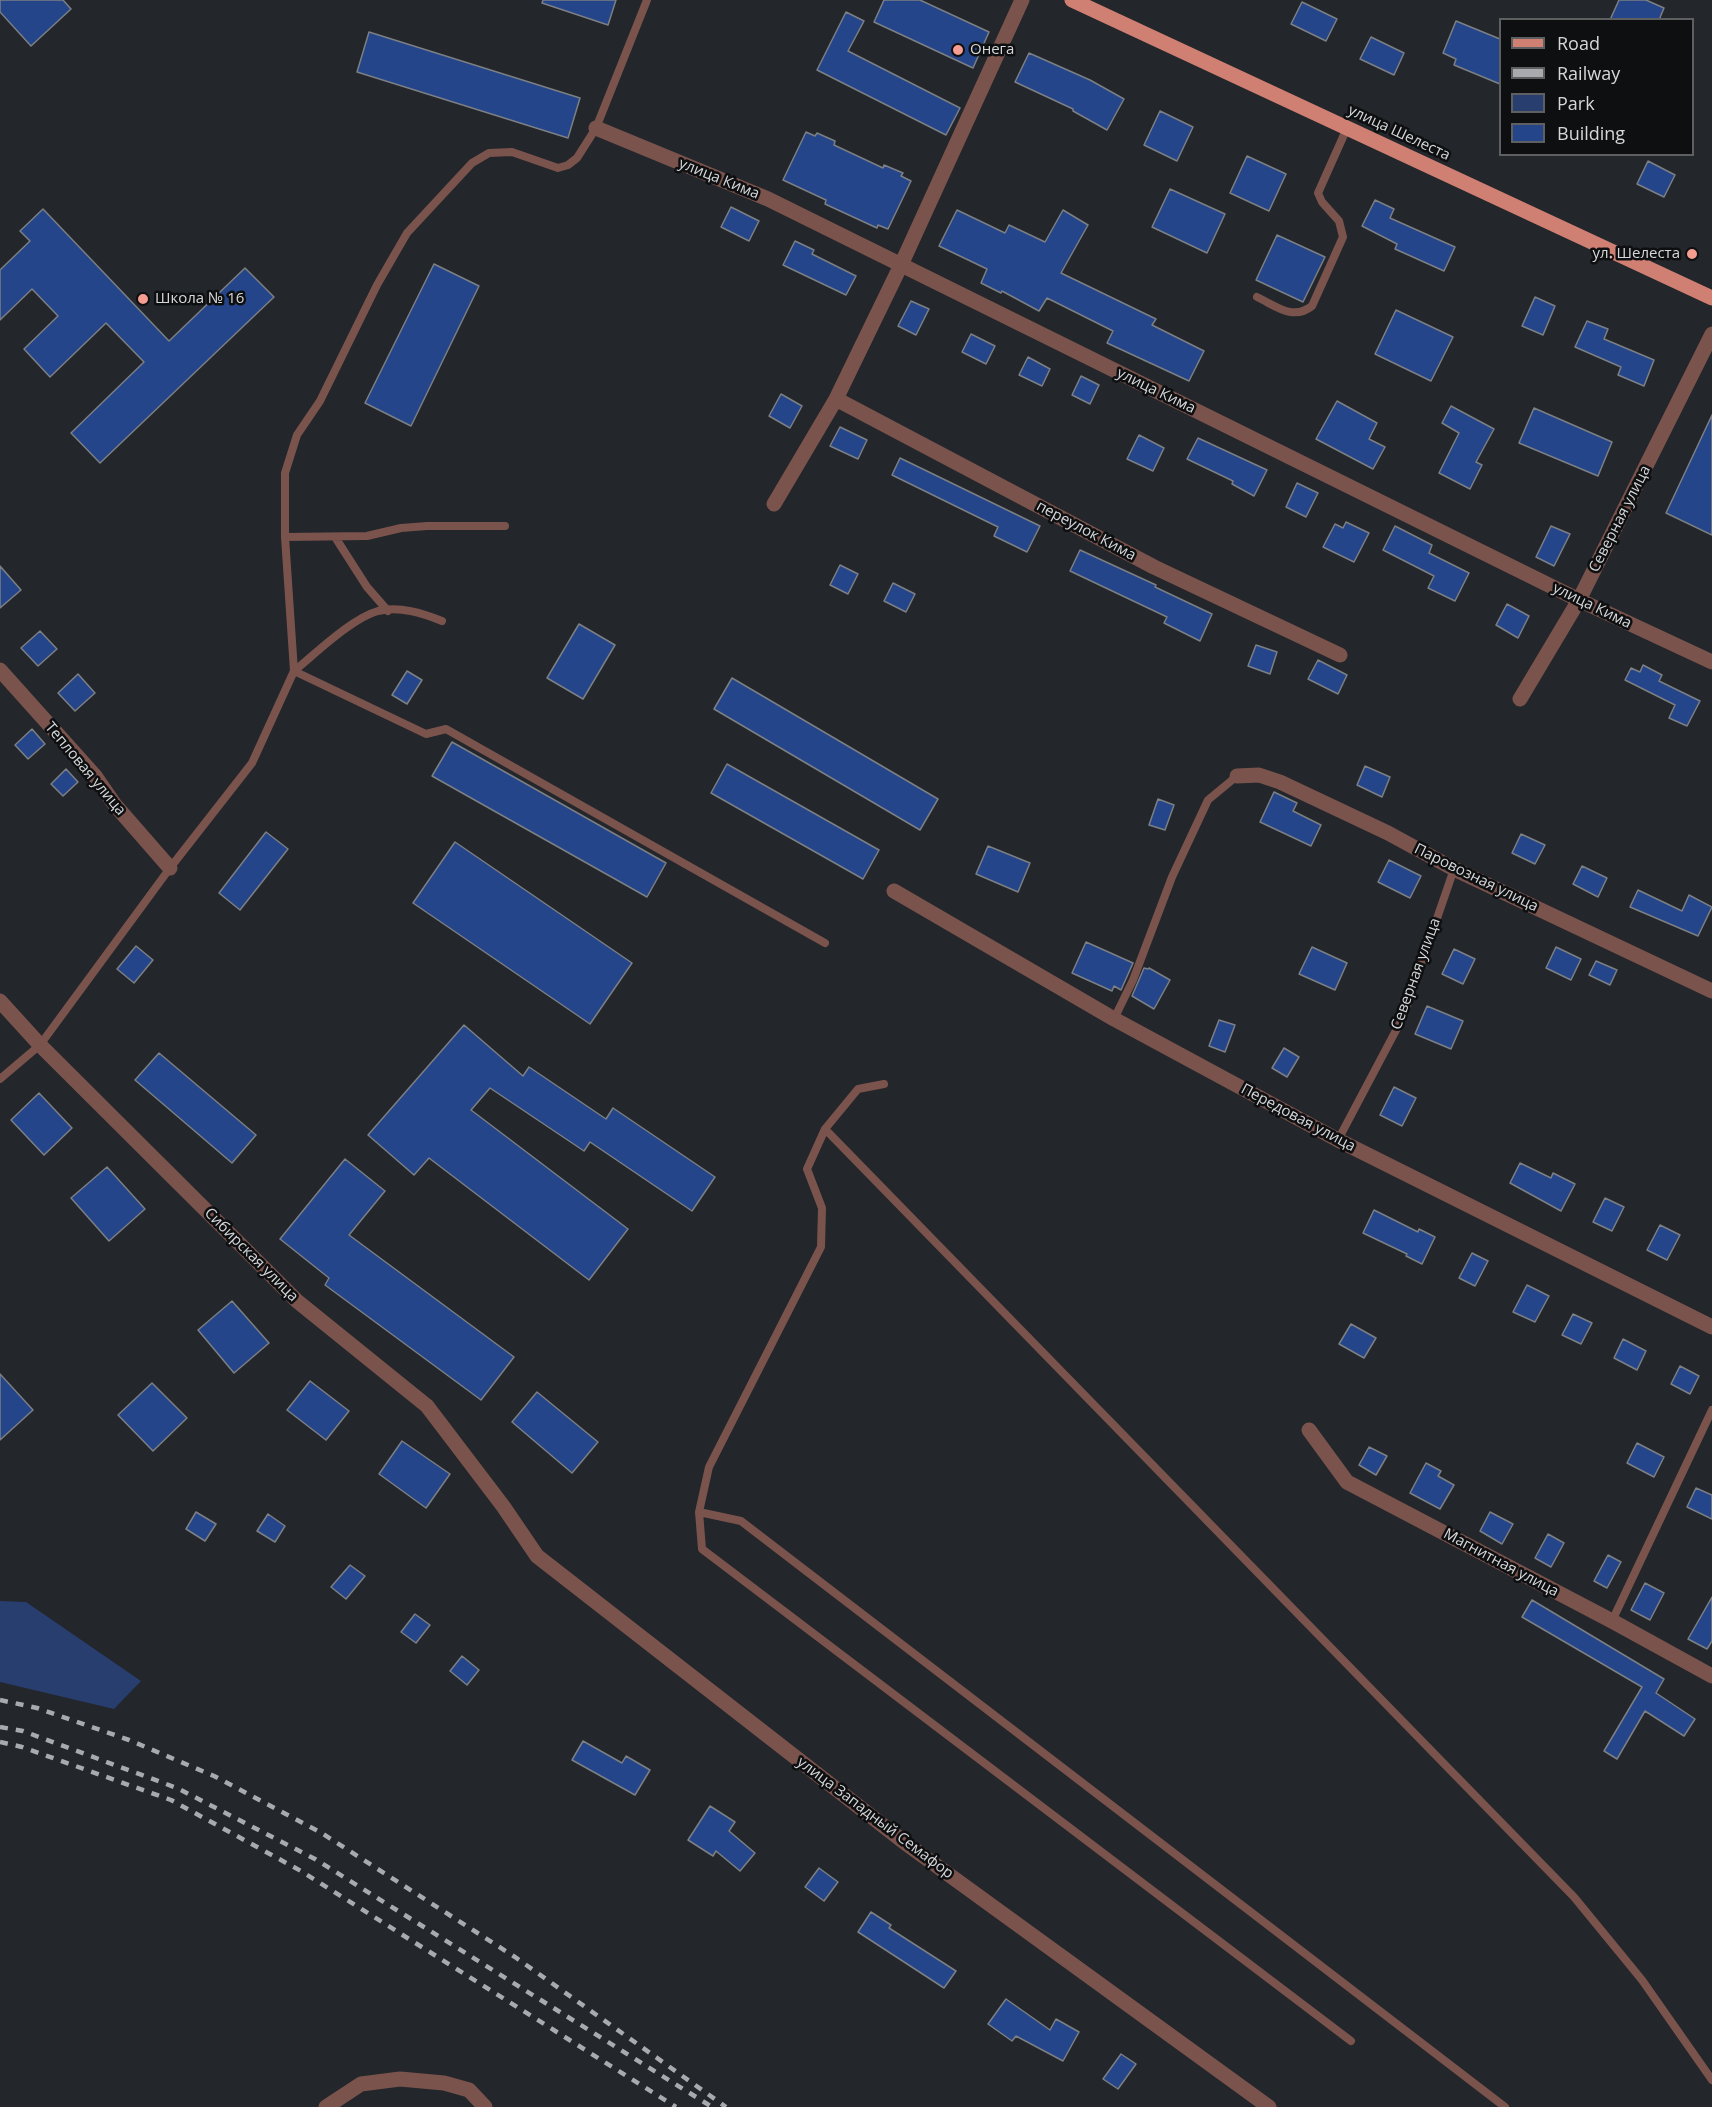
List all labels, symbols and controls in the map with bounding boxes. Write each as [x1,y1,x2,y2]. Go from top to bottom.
legend [1499,18,1694,156]
text: Road [1557,31,1600,55]
place label: Онега [970,41,1014,59]
marker: Онега [951,43,965,57]
text: Railway [1557,61,1620,85]
text: Park [1557,91,1595,115]
street label: улица Шелеста [1345,101,1453,165]
text: Building [1557,121,1625,145]
street label: улица Кима [676,155,762,203]
place label: ул. Шелеста [1593,245,1680,263]
marker: ул. Шелеста [1685,247,1699,261]
place label: Школа № 16 [155,290,244,308]
marker: Школа № 16 [136,292,150,306]
street label: улица Кима [1114,364,1198,418]
street label: Северная улица [1585,463,1655,575]
street label: переулок Кима [1033,497,1139,565]
street label: улица Кима [1550,579,1634,633]
street label: Тепловая улица [41,719,129,819]
street label: Паровозная улица [1411,840,1541,916]
street label: Северная улица [1387,916,1445,1032]
street label: Передовая улица [1238,1080,1358,1156]
street label: Сибирская улица [200,1204,302,1306]
street label: Магнитная улица [1440,1525,1562,1601]
street label: улица Западный Семафор [793,1753,957,1883]

